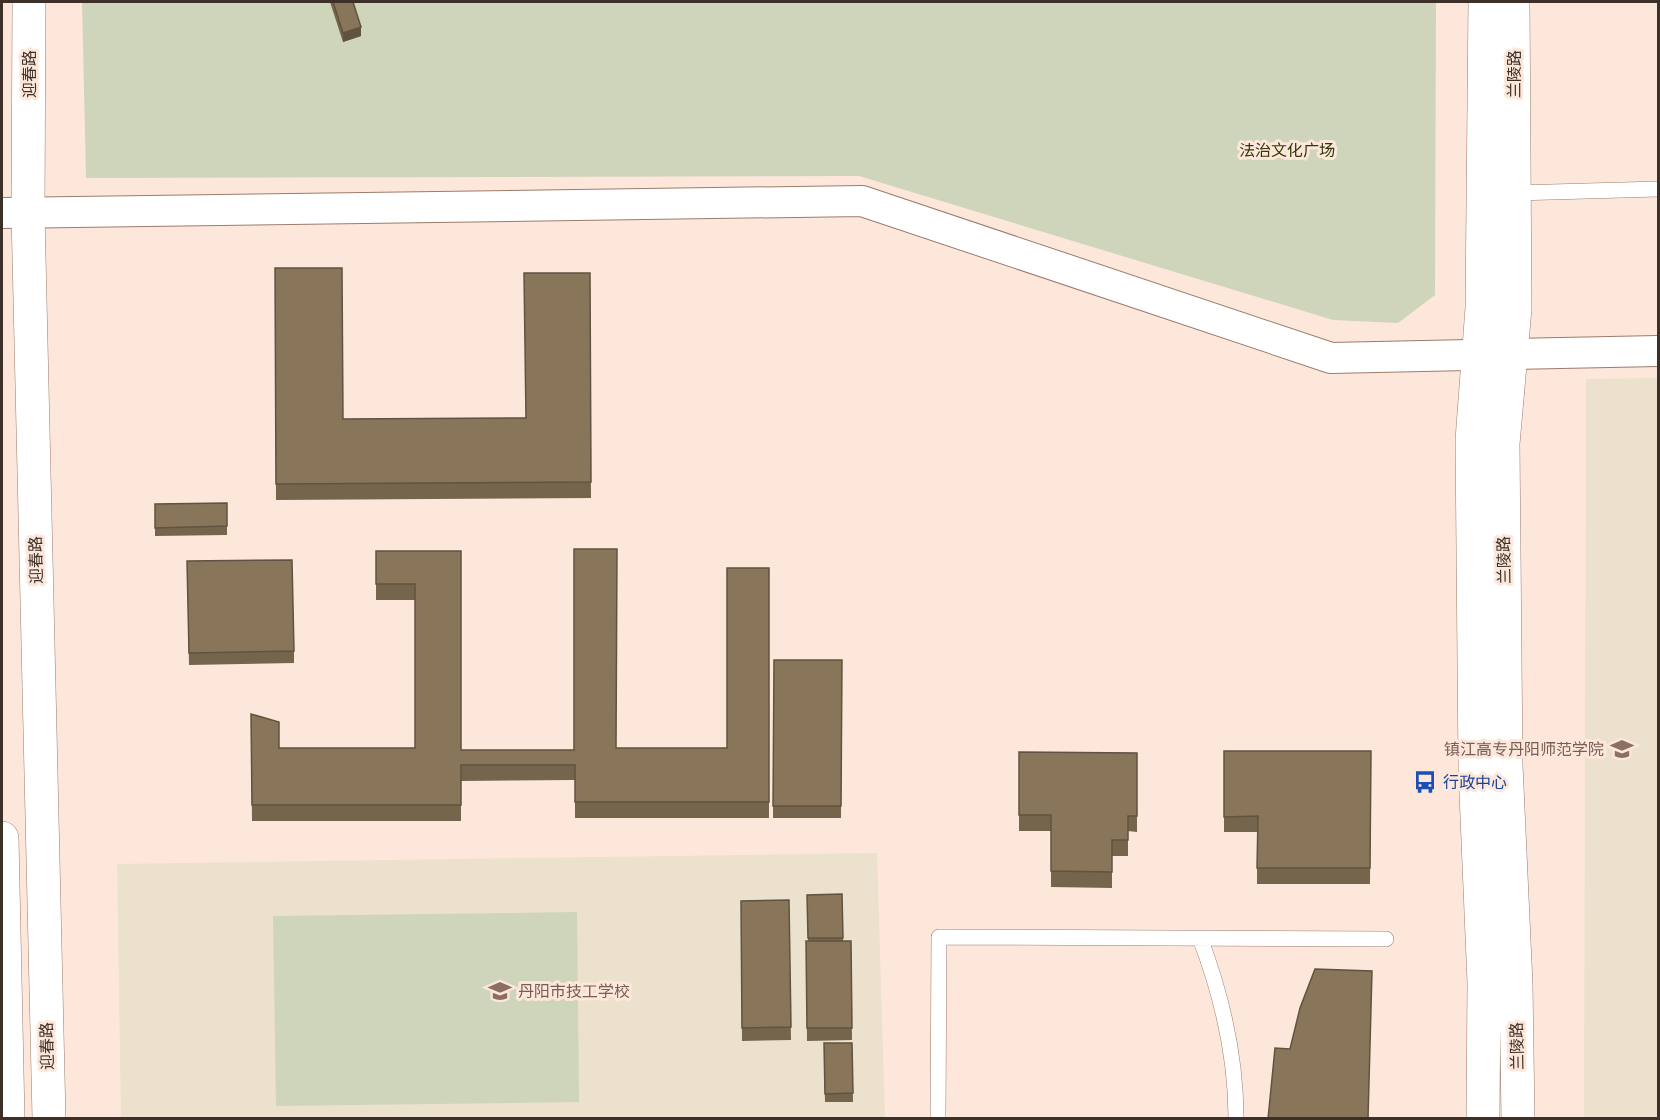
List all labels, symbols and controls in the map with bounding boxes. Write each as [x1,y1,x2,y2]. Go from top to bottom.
street label: 迎春路 [21,50,38,98]
street label: 兰陵路 [1506,50,1523,98]
park label: 法治文化广场 [1239,142,1335,159]
street label: 迎春路 [27,536,45,584]
street label: 兰陵路 [1495,536,1513,584]
school or university icon: 镇江高专丹阳师范学院 [1609,736,1635,762]
place label: 镇江高专丹阳师范学院 [1444,741,1604,758]
bus stop icon: 行政中心 [1412,769,1438,795]
place label: 行政中心 [1443,774,1507,791]
school or university icon: 丹阳市技工学校 [487,978,513,1004]
place label: 丹阳市技工学校 [518,983,630,1000]
street label: 迎春路 [38,1022,56,1070]
street label: 兰陵路 [1508,1022,1526,1070]

